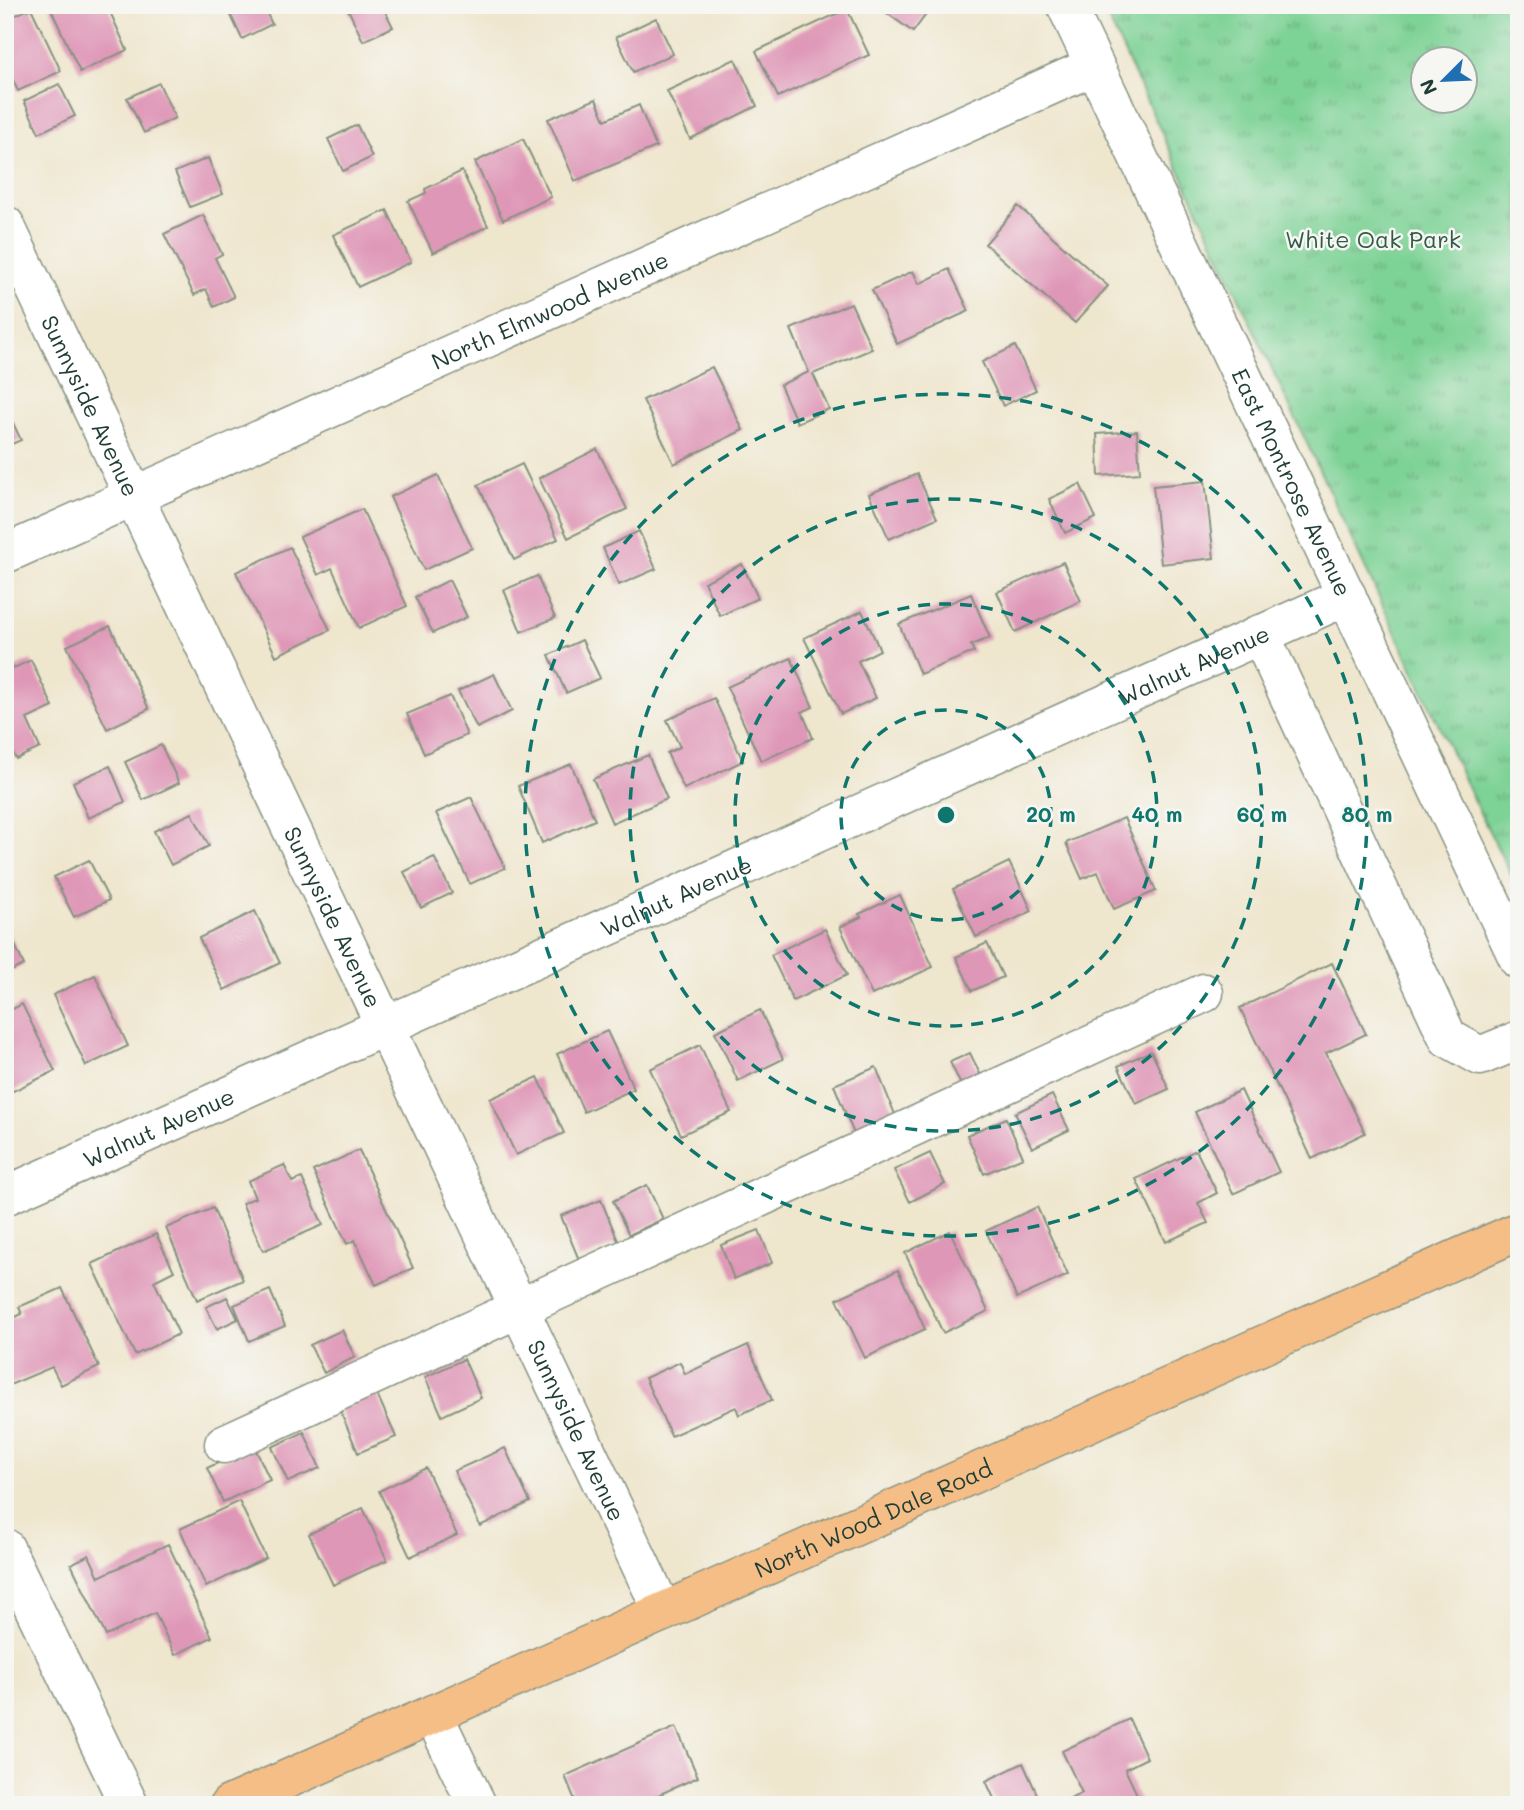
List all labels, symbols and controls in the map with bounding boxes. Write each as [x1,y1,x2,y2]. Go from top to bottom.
north arrow [1408,46,1478,116]
text: N [1414,75,1442,99]
park label: White Oak Park [1285,224,1461,254]
street label: North Elmwood Avenue [427,244,673,376]
street label: Sunnyside Avenue [35,310,147,501]
street label: East Montrose Avenue [1225,363,1359,601]
street label: Walnut Avenue [1113,618,1274,711]
text: 20 m [1026,800,1076,827]
text: 40 m [1131,800,1183,827]
text: 60 m [1237,800,1287,827]
text: 80 m [1342,800,1392,827]
centre of rings [934,803,958,827]
street label: Sunnyside Avenue [278,822,389,1013]
street label: Walnut Avenue [596,849,756,943]
street label: Walnut Avenue [78,1081,239,1174]
street label: Sunnyside Avenue [521,1335,633,1526]
street label: North Wood Dale Road [750,1452,997,1584]

